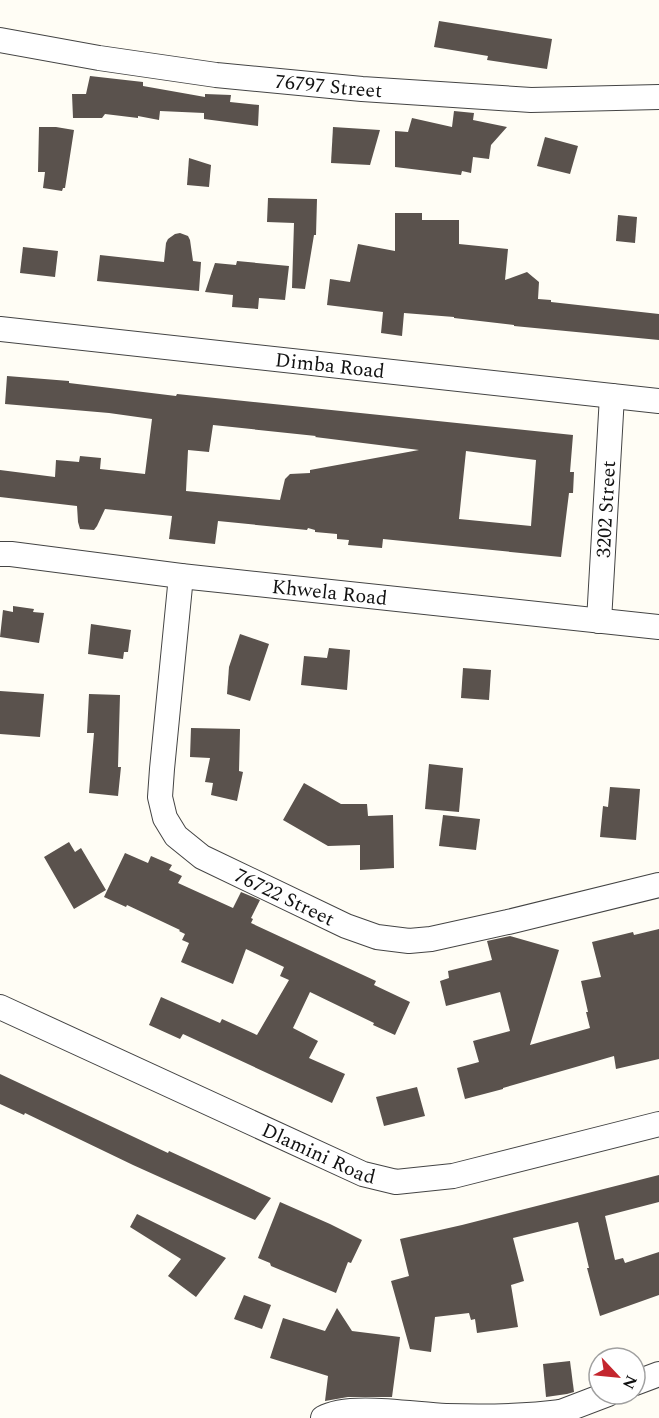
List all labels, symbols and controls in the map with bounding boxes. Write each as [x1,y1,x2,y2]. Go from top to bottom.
street label: 76797 Street [274,67,383,106]
street label: Dimba Road [274,345,386,387]
street label: 3202 Street [589,460,624,559]
street label: Khwela Road [270,572,389,614]
street label: 76722 Street [229,861,339,934]
street label: Dlamini Road [257,1115,379,1193]
north arrow [587,1346,647,1406]
text: N [616,1371,643,1393]

